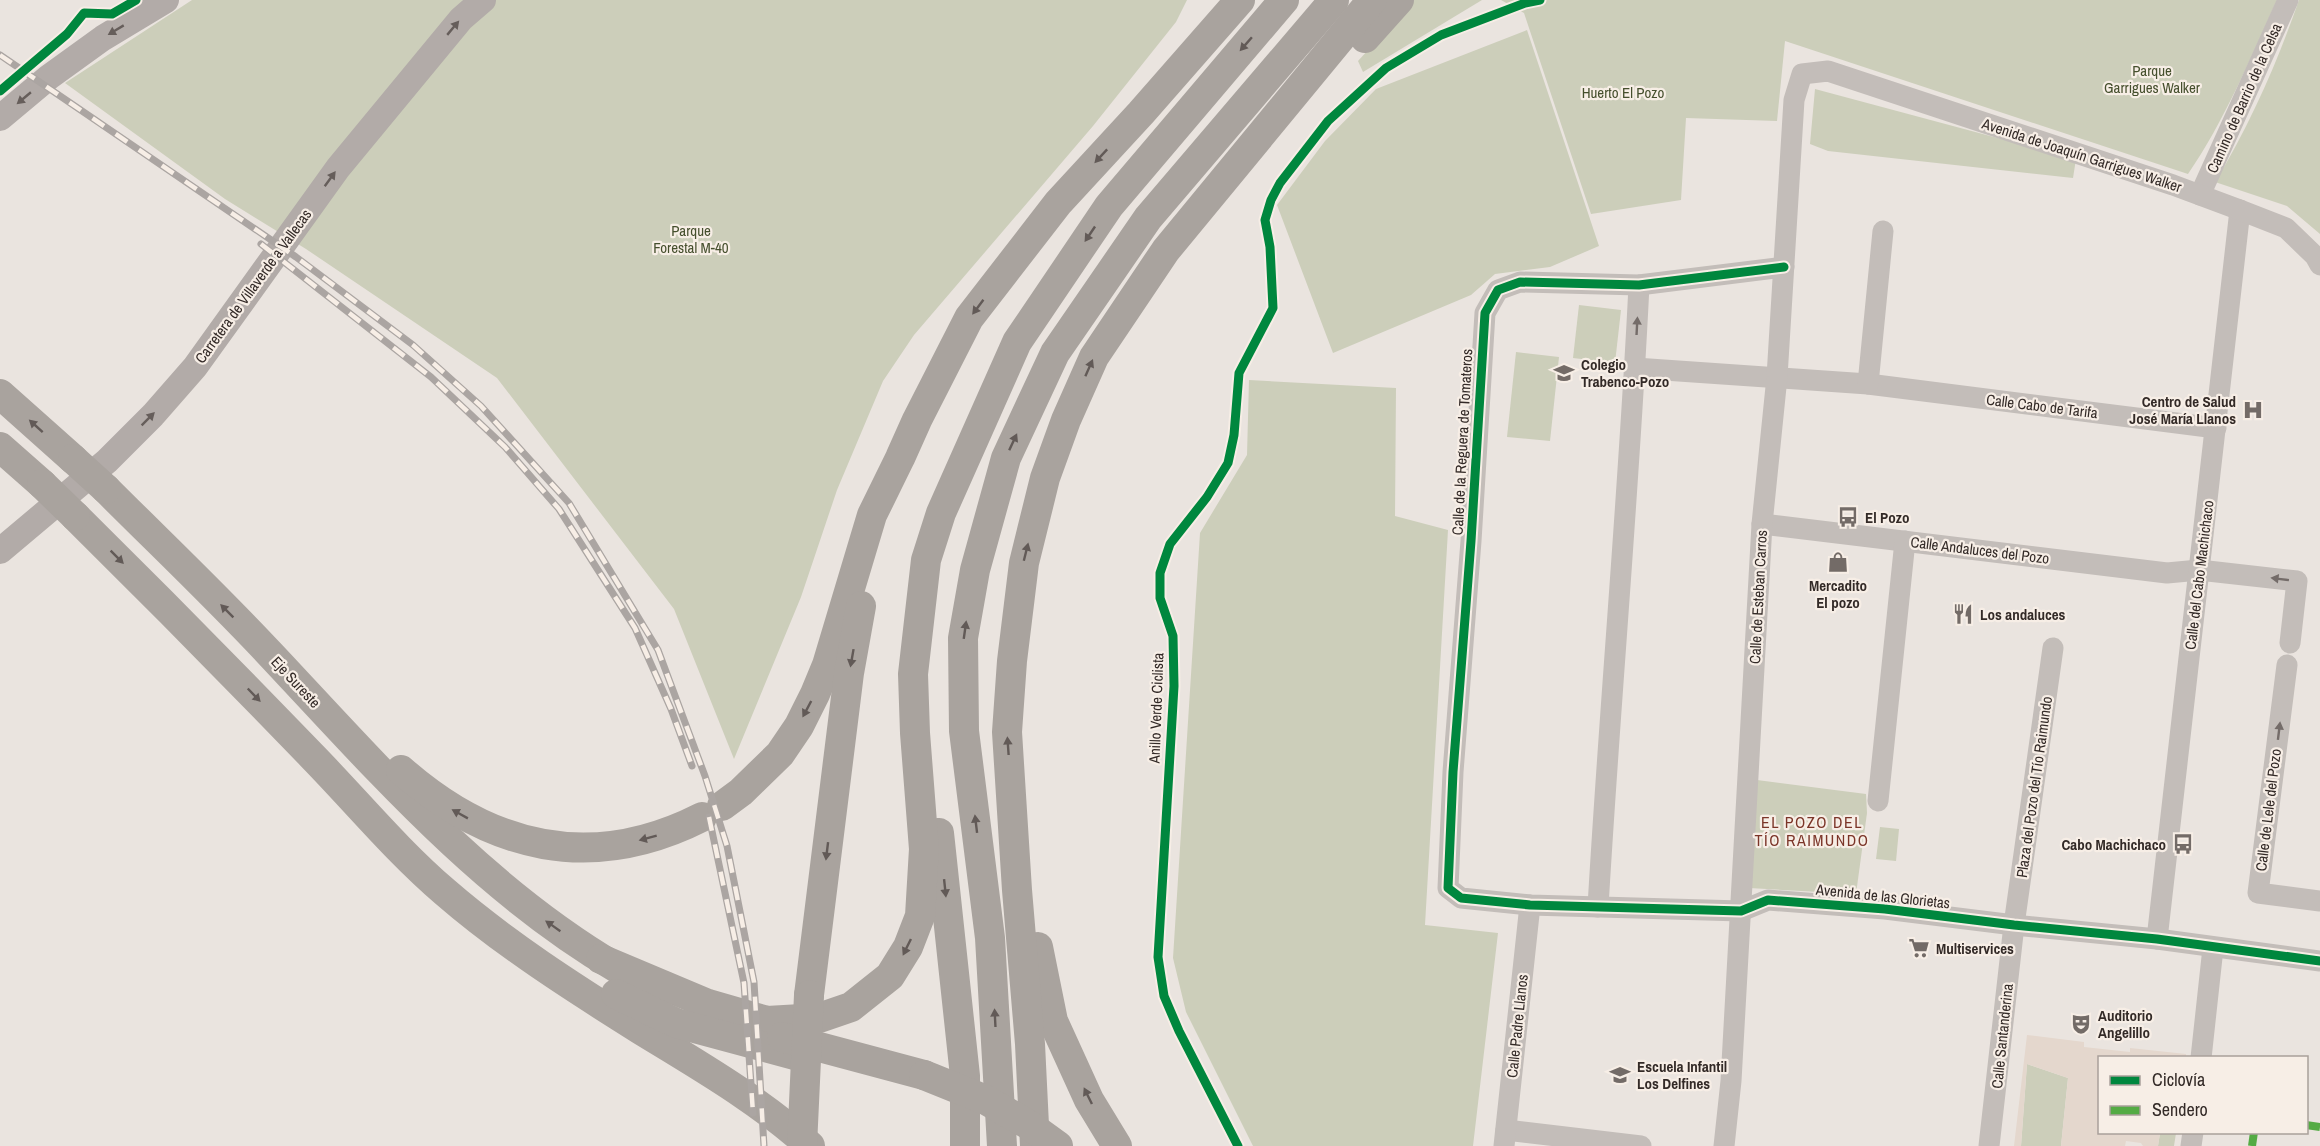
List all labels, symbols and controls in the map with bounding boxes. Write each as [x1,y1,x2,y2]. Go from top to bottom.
one-way arrow [447,20,460,36]
street label: Camino de Barrio de la Celsa [2201,20,2287,176]
one-way arrow [108,25,124,36]
one-way arrow [1240,36,1253,51]
park label: Parque Garrigues Walker [2104,60,2200,98]
park label: Huerto El Pozo [1582,82,1665,103]
one-way arrow [16,91,32,104]
street label: Avenida de Joaquín Garrigues Walker [1979,112,2184,197]
one-way arrow [1095,148,1108,163]
one-way arrow [324,172,336,188]
street label: Carretera de Villaverde a Vallecas [190,205,316,367]
park label: Parque Forestal M-40 [653,220,729,258]
one-way arrow [1084,225,1096,241]
one-way arrow [971,299,984,315]
one-way arrow [1632,317,1641,336]
street label: Calle de la Reguera de Tomateros [1447,348,1477,536]
place label: Colegio Trabenco-Pozo [1581,354,1669,392]
one-way arrow [1085,359,1094,377]
school or university icon: Colegio Trabenco-Pozo [1552,361,1576,385]
street label: Calle Cabo de Tarifa [1985,389,2099,423]
place label: Centro de Salud José María Llanos [2129,391,2236,429]
hospital icon: Centro de Salud José María Llanos [2241,398,2265,422]
one-way arrow [141,412,155,427]
one-way arrow [29,419,44,433]
one-way arrow [1009,433,1018,450]
street label: Calle del Cabo Machichaco [2179,499,2219,651]
bus stop icon: El Pozo [1836,505,1860,529]
place label: El Pozo [1865,507,1909,528]
street label: Calle de Esteban Carros [1744,530,1772,664]
street label: Calle Andaluces del Pozo [1909,531,2051,569]
one-way arrow [1022,543,1032,562]
one-way arrow [109,550,124,564]
shop icon: Mercadito El pozo [1826,550,1850,574]
one-way arrow [2271,574,2290,584]
place label: Mercadito El pozo [1809,575,1867,613]
restaurant icon: Los andaluces [1951,602,1975,626]
one-way arrow [220,604,235,618]
place label: Los andaluces [1980,604,2066,625]
one-way arrow [960,620,969,639]
one-way arrow [847,649,856,668]
street label: Eje Sureste [267,652,325,713]
street label: Anillo Verde Ciclista [1144,652,1168,765]
one-way arrow [247,688,261,703]
street label: Plaza del Pozo del Tío Raimundo [2011,695,2057,879]
one-way arrow [803,701,812,718]
one-way arrow [2274,721,2283,740]
one-way arrow [1003,737,1013,756]
street label: Calle de Lele del Pozo [2250,747,2286,872]
one-way arrow [452,809,468,820]
district label: EL POZO DEL TÍO RAIMUNDO [1755,811,1869,851]
one-way arrow [971,814,980,833]
bus stop icon: Cabo Machichaco [2171,832,2195,856]
one-way arrow [639,834,657,844]
place label: Cabo Machichaco [2061,834,2166,855]
one-way arrow [822,842,832,861]
one-way arrow [940,878,950,897]
street label: Avenida de las Glorietas [1814,878,1951,913]
one-way arrow [545,921,561,932]
supermarket icon: Multiservices [1907,936,1931,960]
one-way arrow [902,938,911,955]
place label: Multiservices [1936,938,2014,959]
street label: Calle Padre Llanos [1501,973,1533,1079]
street label: Calle Santanderina [1986,982,2018,1089]
place label: Auditorio Angelillo [2098,1005,2153,1043]
one-way arrow [990,1008,999,1027]
theatre icon: Auditorio Angelillo [2069,1012,2093,1036]
place label: Escuela Infantil Los Delfines [1637,1056,1727,1094]
legend [2098,1056,2308,1134]
school or university icon: Escuela Infantil Los Delfines [1608,1063,1632,1087]
text: Ciclovía [2152,1067,2205,1092]
one-way arrow [1083,1087,1092,1104]
text: Sendero [2152,1097,2208,1122]

